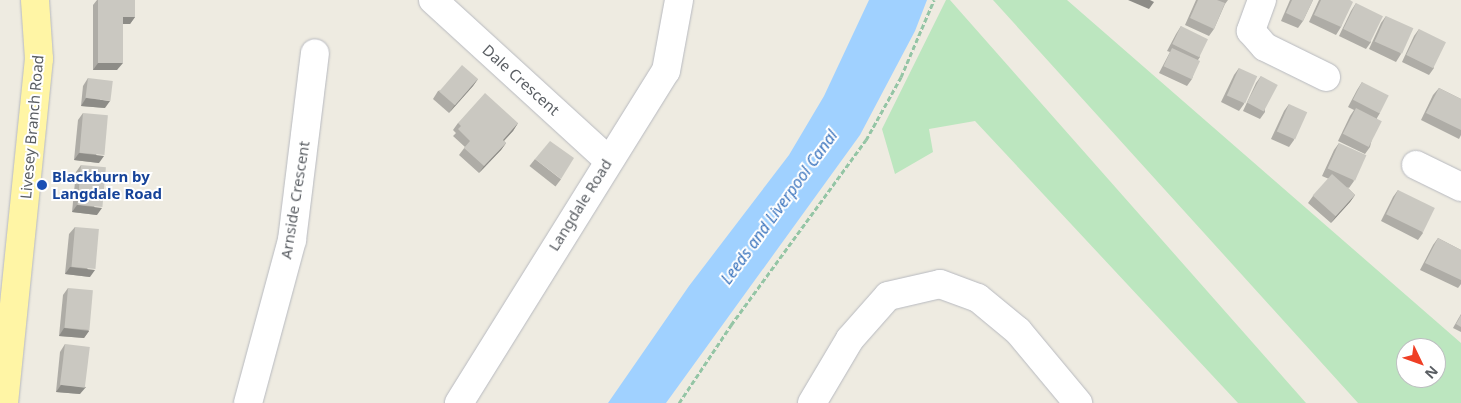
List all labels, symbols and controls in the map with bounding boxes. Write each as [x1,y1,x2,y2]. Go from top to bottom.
street label: Dale Crescent [479,41,563,119]
street label: Livesey Branch Road [17,54,47,200]
water label: Leeds and Liverpool Canal [717,126,841,288]
street label: Arnside Crescent [277,140,313,260]
street label: Langdale Road [545,156,615,254]
place label: Blackburn by Langdale Road [52,167,162,202]
marker: Blackburn by Langdale Road [36,179,48,191]
north arrow [1396,338,1446,388]
text: N [1421,362,1443,383]

